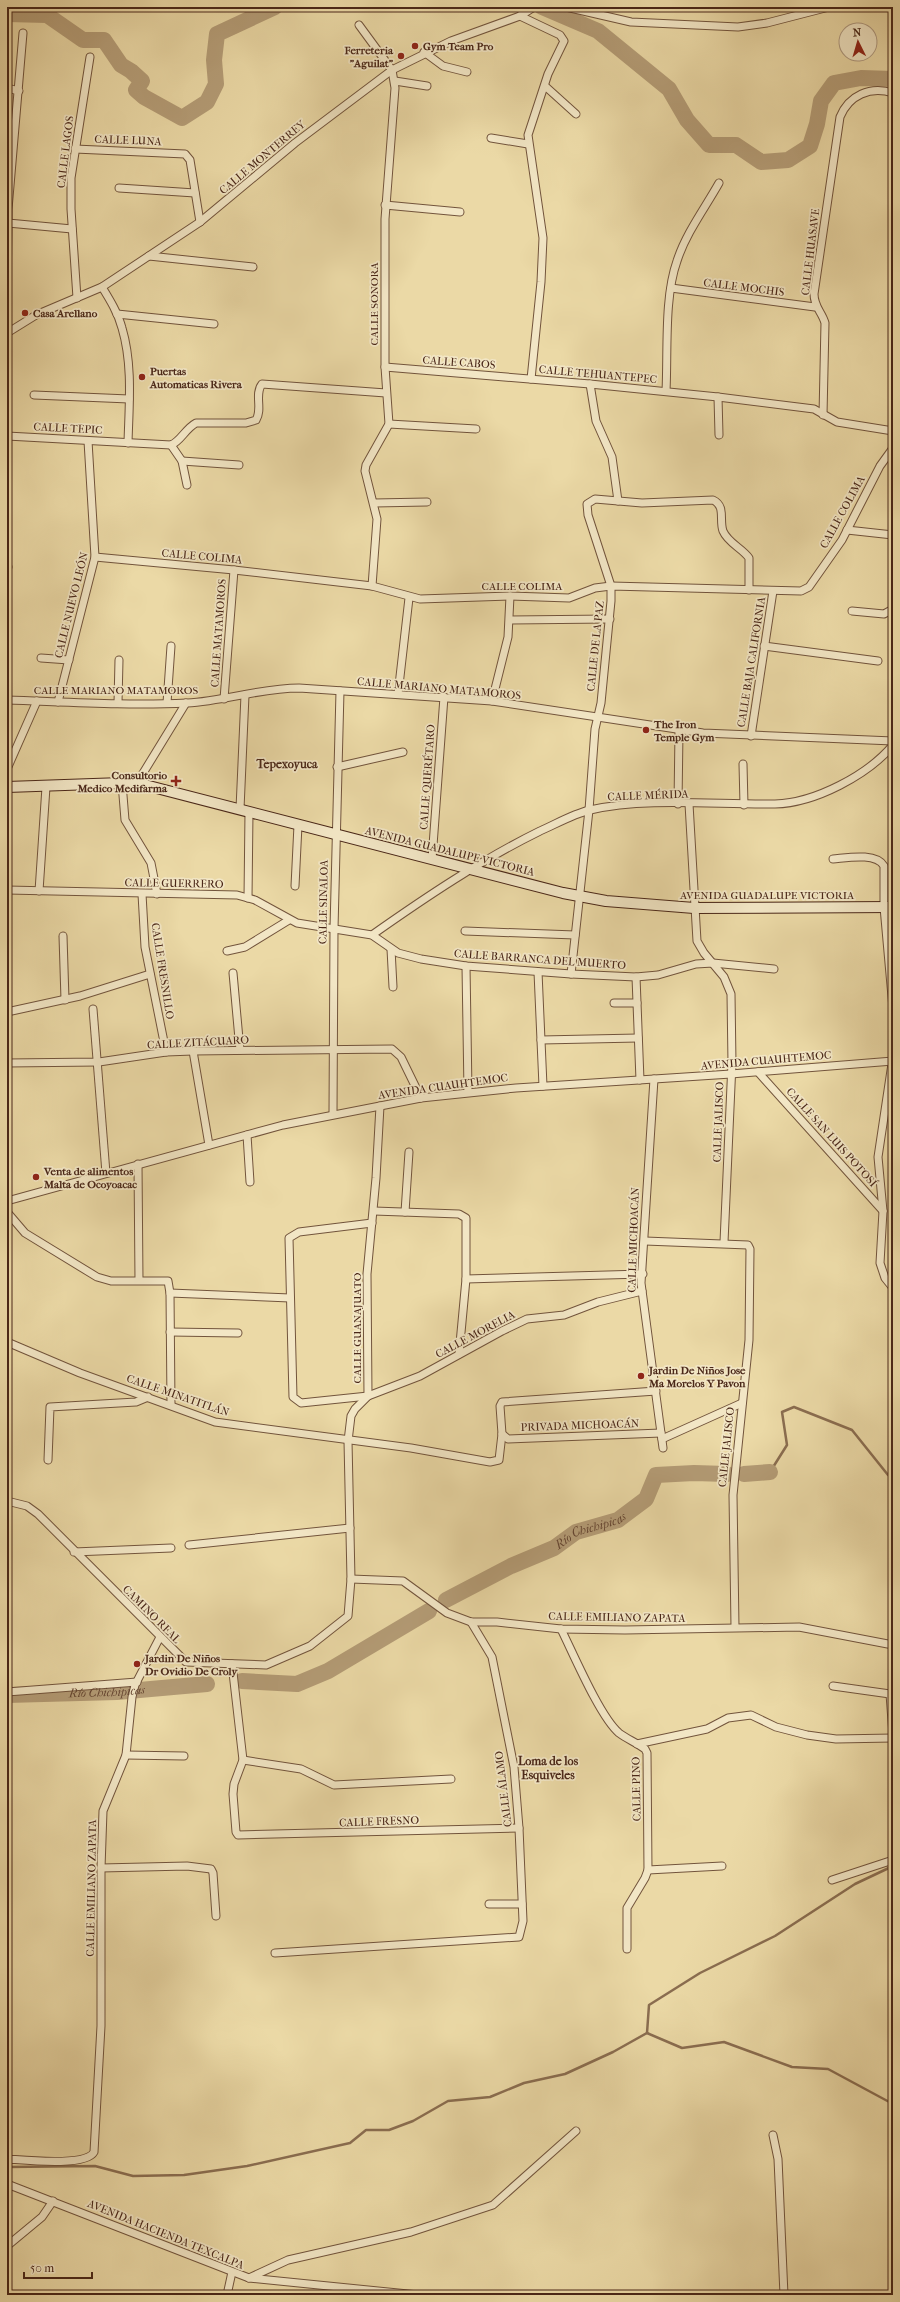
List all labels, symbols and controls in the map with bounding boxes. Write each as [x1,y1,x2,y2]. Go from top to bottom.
north arrow [838,22,878,62]
text: N [852,26,863,39]
place label: Gym Team Pro [423,40,494,53]
marker: Gym Team Pro [410,41,420,51]
place label: Ferreteria "Aguilat" [344,44,394,70]
marker: Ferreteria "Aguilat" [396,51,406,61]
street label: CALLE LAGOS [55,115,76,189]
street label: CALLE MONTERREY [217,117,308,197]
street label: CALLE LUNA [94,133,163,148]
street label: CALLE HUASAVE [799,208,822,296]
street label: CALLE SONORA [368,262,381,346]
street label: CALLE MOCHIS [703,276,786,299]
place label: Casa Arellano [33,307,98,320]
marker: Casa Arellano [20,308,30,318]
street label: CALLE CABOS [422,353,496,372]
street label: CALLE TEHUANTEPEC [538,363,658,386]
place label: Puertas Automaticas Rivera [149,365,243,391]
marker: Puertas Automaticas Rivera [137,372,147,382]
street label: CALLE TEPIC [33,420,103,437]
street label: CALLE COLIMA [817,473,868,551]
street label: CALLE COLIMA [161,546,244,567]
street label: CALLE NUEVO LEÓN [52,550,91,659]
street label: CALLE MATAMOROS [208,578,229,688]
street label: CALLE COLIMA [482,580,563,593]
street label: CALLE BAJA CALIFORNIA [735,595,768,728]
street label: CALLE DE LA PAZ [584,599,607,692]
street label: CALLE MARIANO MATAMOROS [356,675,522,702]
street label: CALLE MARIANO MATAMOROS [34,684,199,697]
place label: The Iron Temple Gym [653,718,715,744]
street label: CALLE QUERÉTARO [417,724,438,830]
marker: The Iron Temple Gym [641,725,651,735]
district label: Tepexoyuca [255,757,318,772]
place label: Consultorio Medico Medifarma [76,769,168,795]
marker: Consultorio Medico Medifarma [170,775,182,787]
street label: CALLE MÉRIDA [607,788,690,803]
street label: AVENIDA GUADALUPE VICTORIA [363,824,537,879]
street label: CALLE SINALOA [316,859,331,944]
street label: CALLE GUERRERO [124,876,224,891]
street label: AVENIDA GUADALUPE VICTORIA [679,889,855,902]
street label: CALLE FRESNILLO [148,922,177,1021]
street label: CALLE BARRANCA DEL MUERTO [454,947,627,972]
street label: CALLE ZITÁCUARO [147,1033,250,1052]
street label: AVENIDA CUAUHTEMOC [699,1048,832,1073]
street label: AVENIDA CUAUHTEMOC [376,1071,509,1102]
street label: CALLE JALISCO [711,1081,726,1163]
street label: CALLE SAN LUIS POTOSÍ [784,1085,880,1190]
place label: Venta de alimentos Malta de Ocoyoacac [43,1165,137,1191]
marker: Venta de alimentos Malta de Ocoyoacac [31,1172,41,1182]
street label: CALLE MICHOACÁN [625,1186,642,1293]
street label: CALLE GUANAJUATO [351,1272,364,1384]
street label: CALLE MORELIA [433,1308,518,1361]
place label: Jardin De Niños Jose Ma Morelos Y Pavon [648,1364,746,1390]
marker: Jardin De Niños Jose Ma Morelos Y Pavon [636,1371,646,1381]
street label: CALLE MINATITLÁN [125,1372,231,1419]
street label: CALLE JALISCO [716,1406,737,1488]
street label: PRIVADA MICHOACÁN [520,1417,640,1434]
water label: Río Chichipicas [552,1509,629,1552]
street label: CAMINO REAL [120,1583,184,1646]
street label: CALLE EMILIANO ZAPATA [548,1610,687,1625]
place label: Jardin De Niños Dr Ovidio De Croly [144,1652,238,1678]
marker: Jardin De Niños Dr Ovidio De Croly [132,1659,142,1669]
water label: Río Chichipicas [68,1683,146,1700]
street label: CALLE ÁLAMO [492,1750,515,1828]
district label: Loma de los Esquiveles [518,1754,579,1783]
street label: CALLE PINO [629,1756,644,1821]
street label: CALLE FRESNO [339,1814,420,1829]
street label: CALLE EMILIANO ZAPATA [84,1818,99,1957]
street label: AVENIDA HACIENDA TEXCALPA [85,2197,247,2272]
scale bar [24,2254,92,2280]
text: 50 m [30,2261,54,2275]

